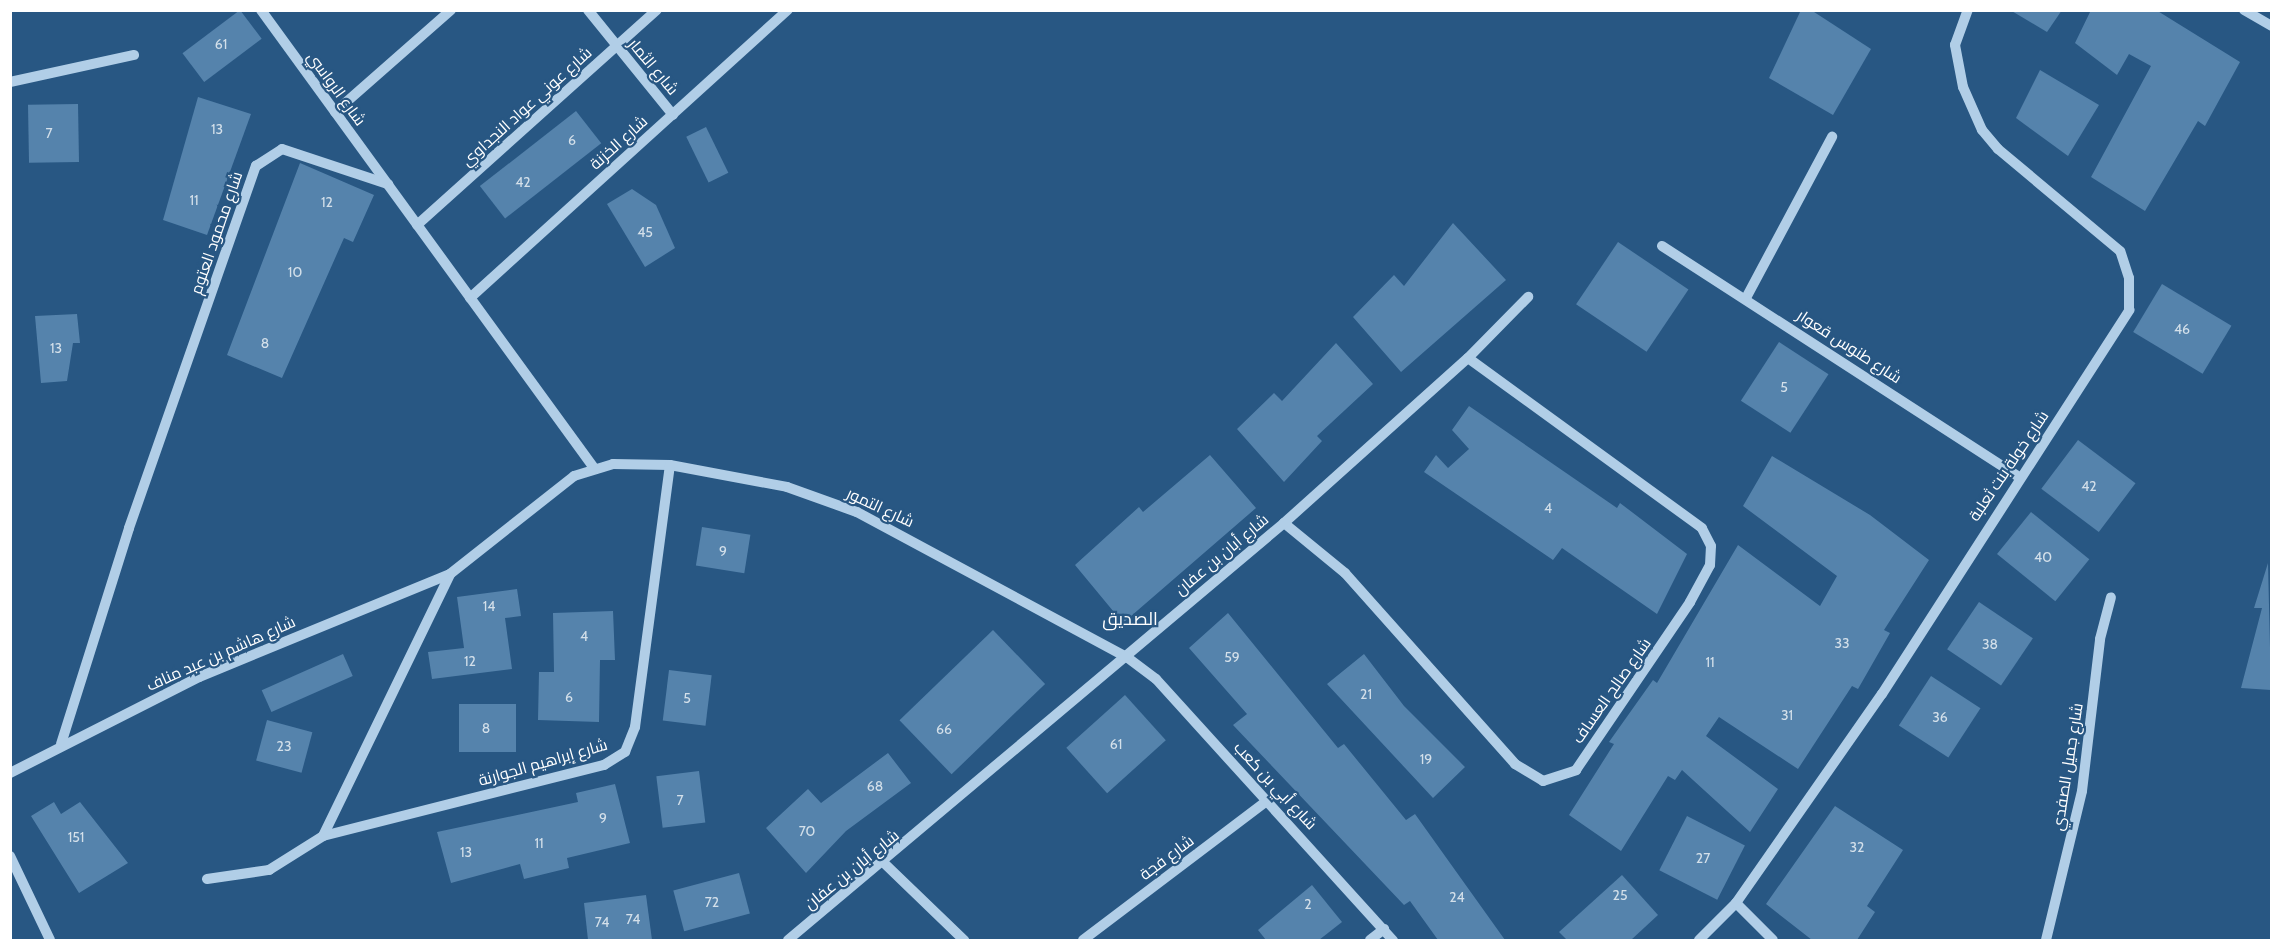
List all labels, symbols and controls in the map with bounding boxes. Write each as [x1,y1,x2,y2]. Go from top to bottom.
street label: شارع الثمار [624,35,682,99]
house number: 61 [215,36,227,52]
street label: شارع عوني عواد النجداوي [458,43,596,171]
street label: شارع الرواسي [303,48,369,130]
street label: شارع الخزنة [586,112,652,174]
house number: 13 [211,121,223,137]
house number: 7 [45,125,53,141]
house number: 6 [568,132,576,148]
street label: شارع محمود العتوم [187,169,247,297]
house number: 42 [515,174,531,190]
house number: 11 [189,192,199,208]
house number: 12 [321,194,333,210]
house number: 45 [637,224,653,240]
house number: 10 [288,264,302,280]
street label: شارع طنوس قعوار [1793,306,1905,388]
house number: 46 [2174,321,2190,337]
house number: 8 [261,335,269,351]
house number: 13 [50,340,62,356]
house number: 5 [1780,379,1788,395]
street label: شارع خولة بنت ثعلبة [1965,407,2053,525]
house number: 42 [2081,478,2097,494]
street label: شارع التمور [843,484,917,532]
house number: 4 [1544,500,1552,516]
street label: شارع أبان بن عفان [1171,510,1273,600]
house number: 9 [719,543,727,559]
house number: 40 [2034,549,2052,565]
house number: 14 [483,598,495,614]
district label: الصديق [1102,608,1158,630]
street label: شارع هاشم بن عبد مناف [144,612,298,696]
house number: 4 [580,628,588,644]
street label: شارع صالح العساف [1568,635,1656,747]
house number: 33 [1834,635,1850,651]
house number: 38 [1982,636,1998,652]
house number: 59 [1224,649,1240,665]
house number: 12 [464,653,476,669]
house number: 11 [1705,654,1715,670]
house number: 21 [1360,686,1372,702]
house number: 6 [565,689,573,705]
house number: 5 [683,690,691,706]
street label: شارع جميل الصفدي [2048,702,2088,832]
house number: 31 [1781,707,1793,723]
house number: 36 [1932,709,1948,725]
house number: 8 [482,720,490,736]
house number: 66 [936,721,952,737]
street label: شارع إبراهيم الجوارنة [476,735,610,791]
house number: 61 [1110,736,1122,752]
house number: 23 [277,738,291,754]
street label: شارع أبي بن كعب [1229,738,1321,834]
house number: 19 [1420,751,1432,767]
house number: 68 [867,778,883,794]
house number: 7 [676,792,684,808]
house number: 9 [599,810,607,826]
house number: 70 [799,823,815,839]
street label: شارع أبان بن عفان [801,826,903,914]
house number: 151 [68,829,84,845]
street label: شارع فجة [1136,831,1198,885]
house number: 11 [534,835,544,851]
house number: 32 [1850,839,1864,855]
house number: 13 [460,844,472,860]
house number: 27 [1696,850,1710,866]
house number: 25 [1613,887,1627,903]
house number: 24 [1449,889,1465,905]
house number: 72 [705,894,719,910]
house number: 2 [1304,896,1312,912]
house number: 74 [626,911,640,927]
house number: 74 [595,914,609,930]

